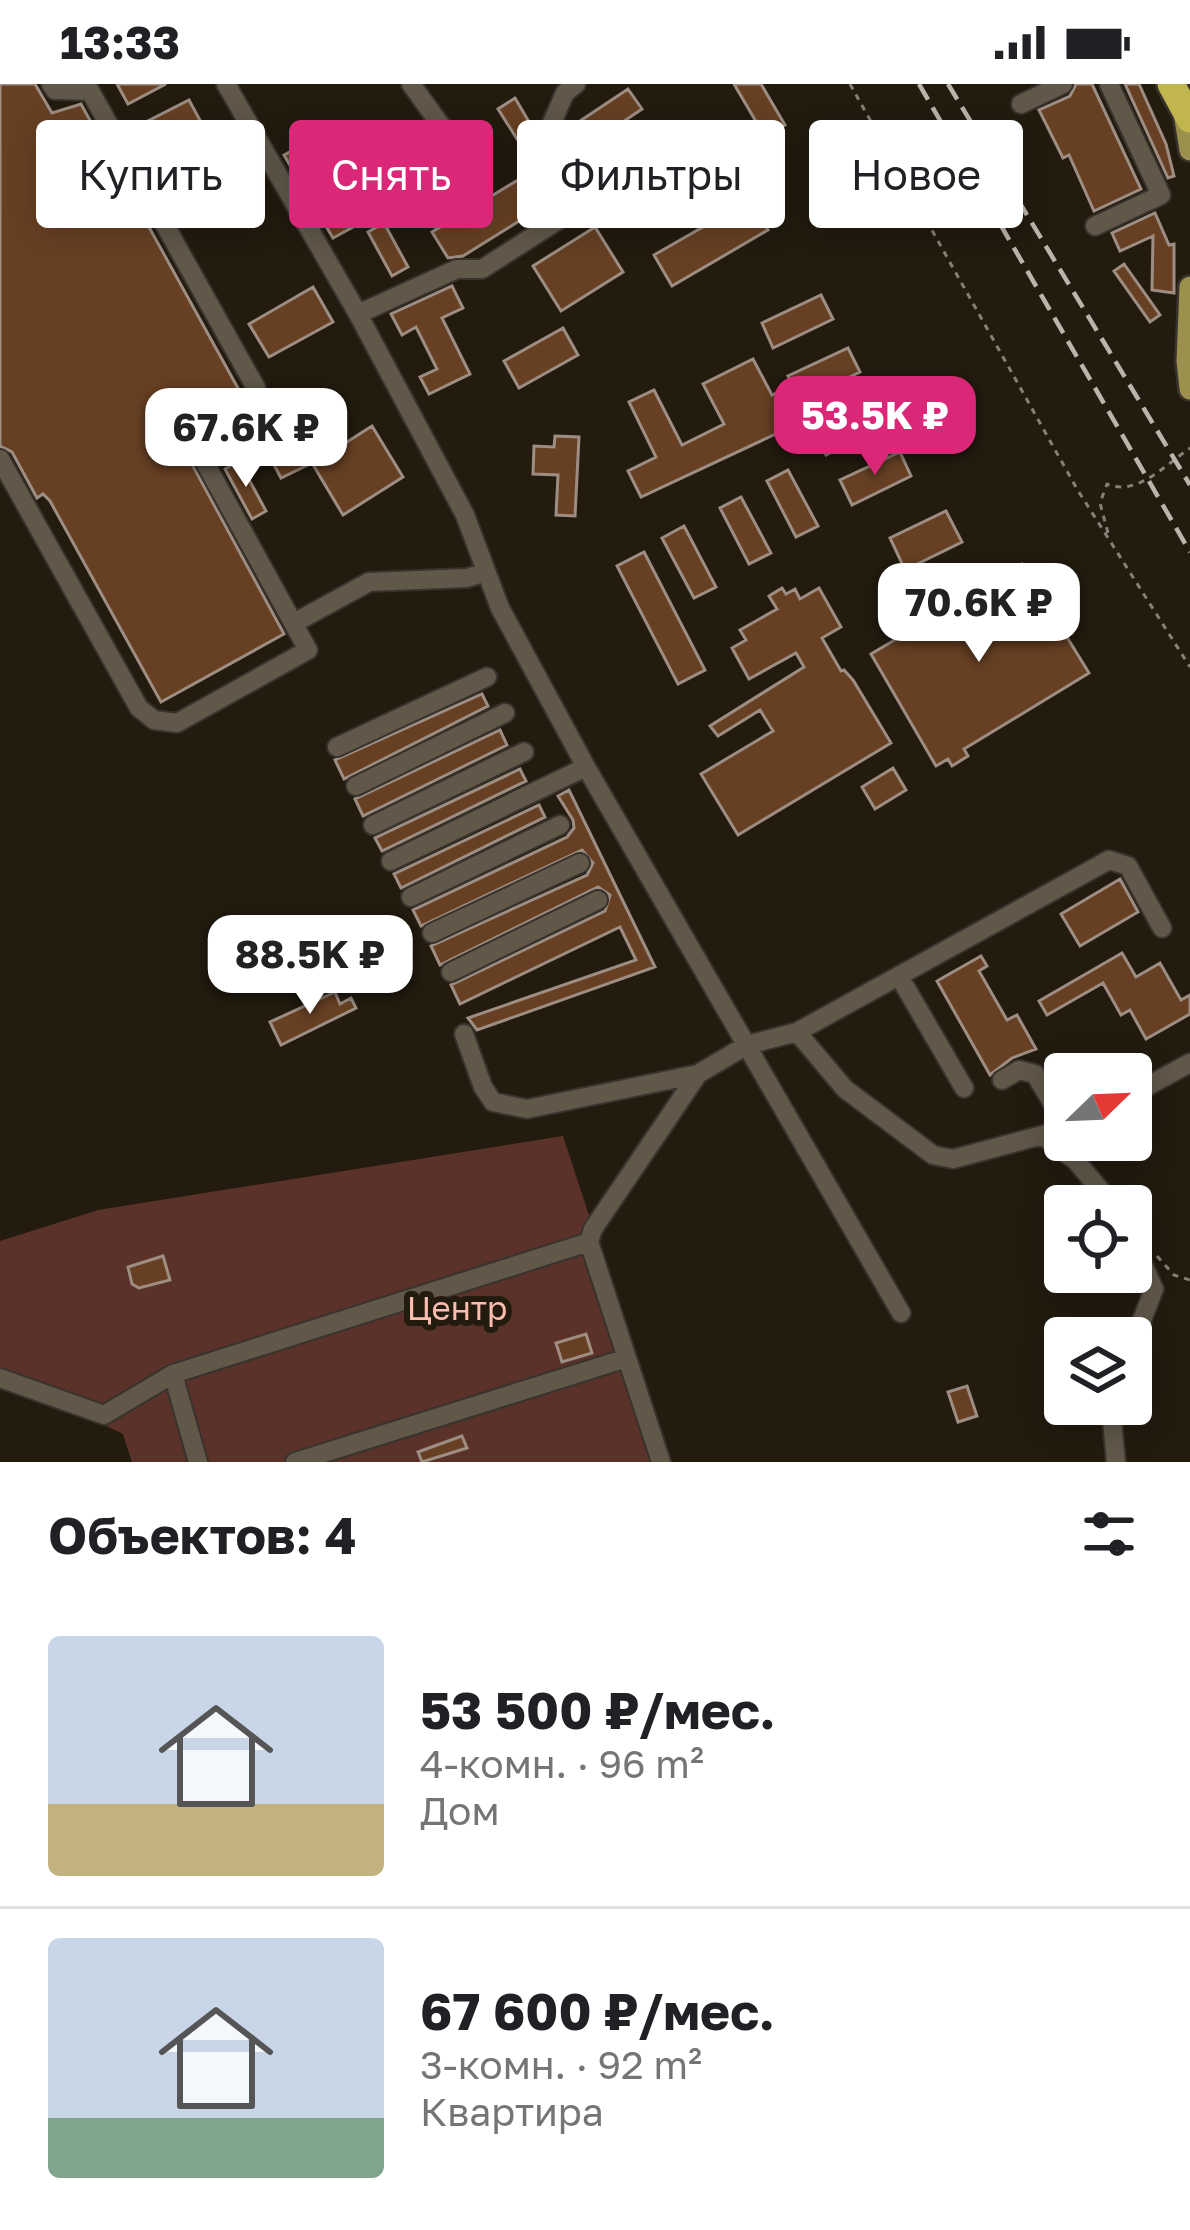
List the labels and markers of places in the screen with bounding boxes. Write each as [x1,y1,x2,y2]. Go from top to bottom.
pin: 53.5K ₽ [764,376,986,478]
pin: 67.6K ₽ [135,388,357,490]
pin: 70.6K ₽ [868,563,1090,665]
pin: 88.5K ₽ [199,915,421,1017]

